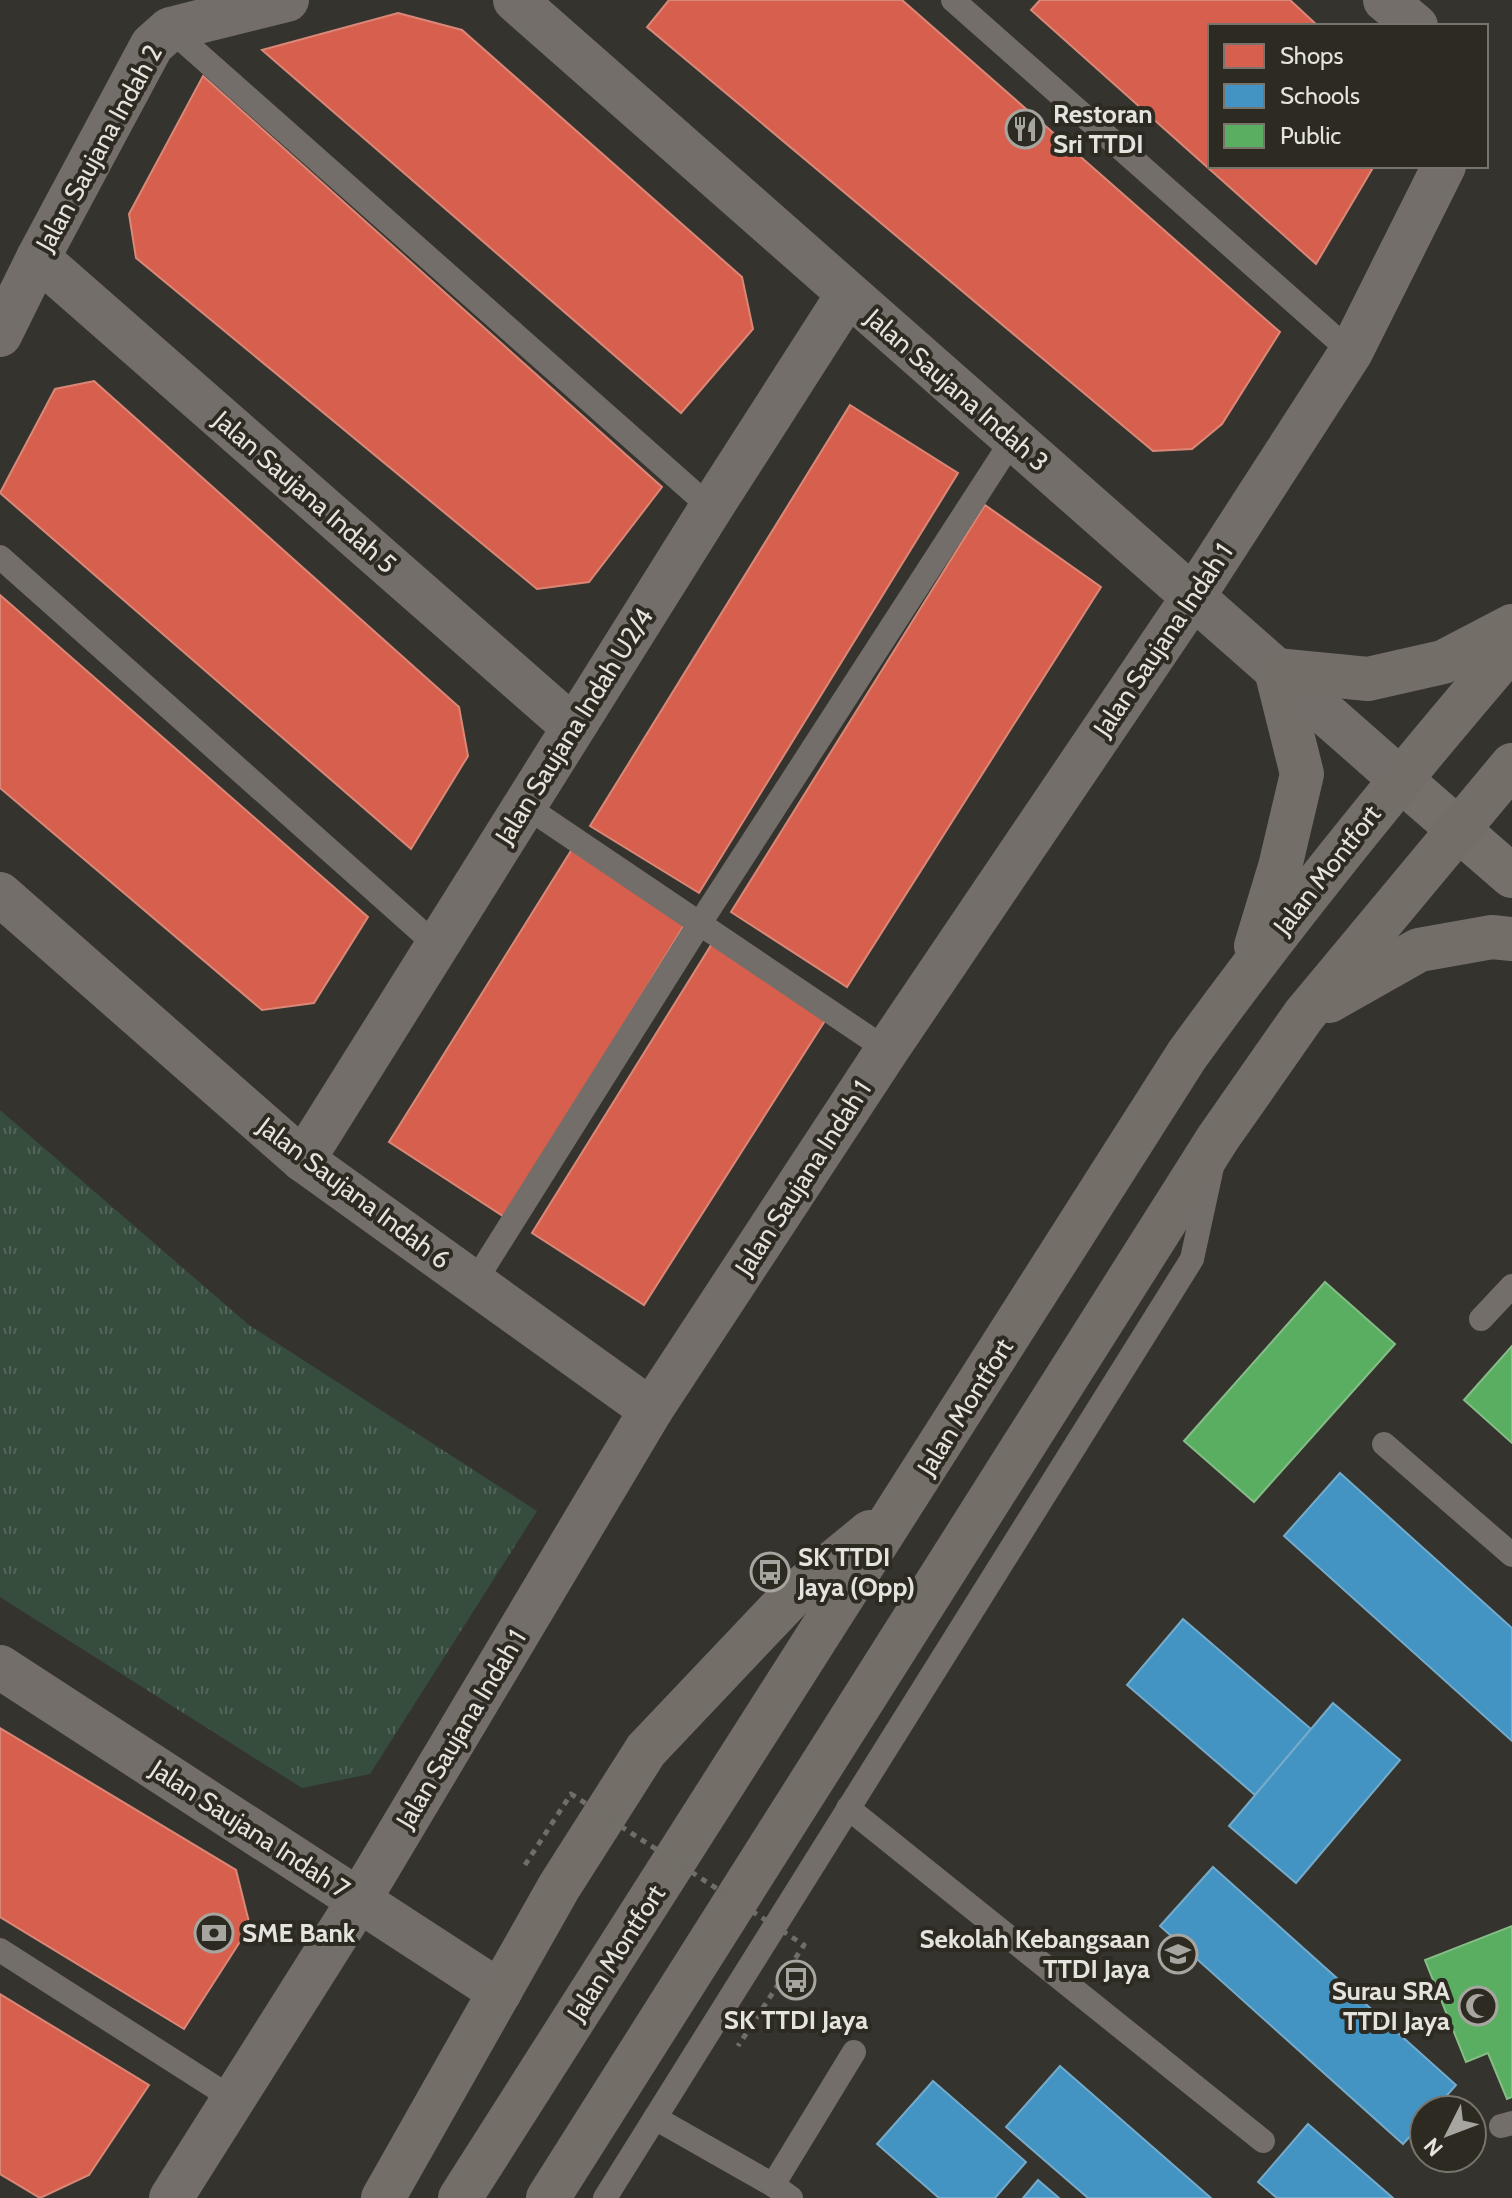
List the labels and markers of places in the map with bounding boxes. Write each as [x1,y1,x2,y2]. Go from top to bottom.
place label: Restoran Sri TTDI [1053,98,1153,160]
restaurant icon: Restoran Sri TTDI [1004,108,1046,150]
place label: SK TTDI Jaya (Opp) [797,1541,915,1603]
bus stop icon: SK TTDI Jaya (Opp) [749,1551,791,1593]
bank icon: SME Bank [193,1912,235,1954]
place label: SME Bank [242,1917,356,1949]
place label: Sekolah Kebangsaan TTDI Jaya [919,1923,1150,1985]
school or university icon: Sekolah Kebangsaan TTDI Jaya [1157,1933,1199,1975]
bus stop icon: SK TTDI Jaya [775,1959,817,2001]
place label: Surau SRA TTDI Jaya [1332,1975,1451,2037]
mosque icon: Surau SRA TTDI Jaya [1457,1985,1499,2027]
place label: SK TTDI Jaya [724,2004,868,2036]

